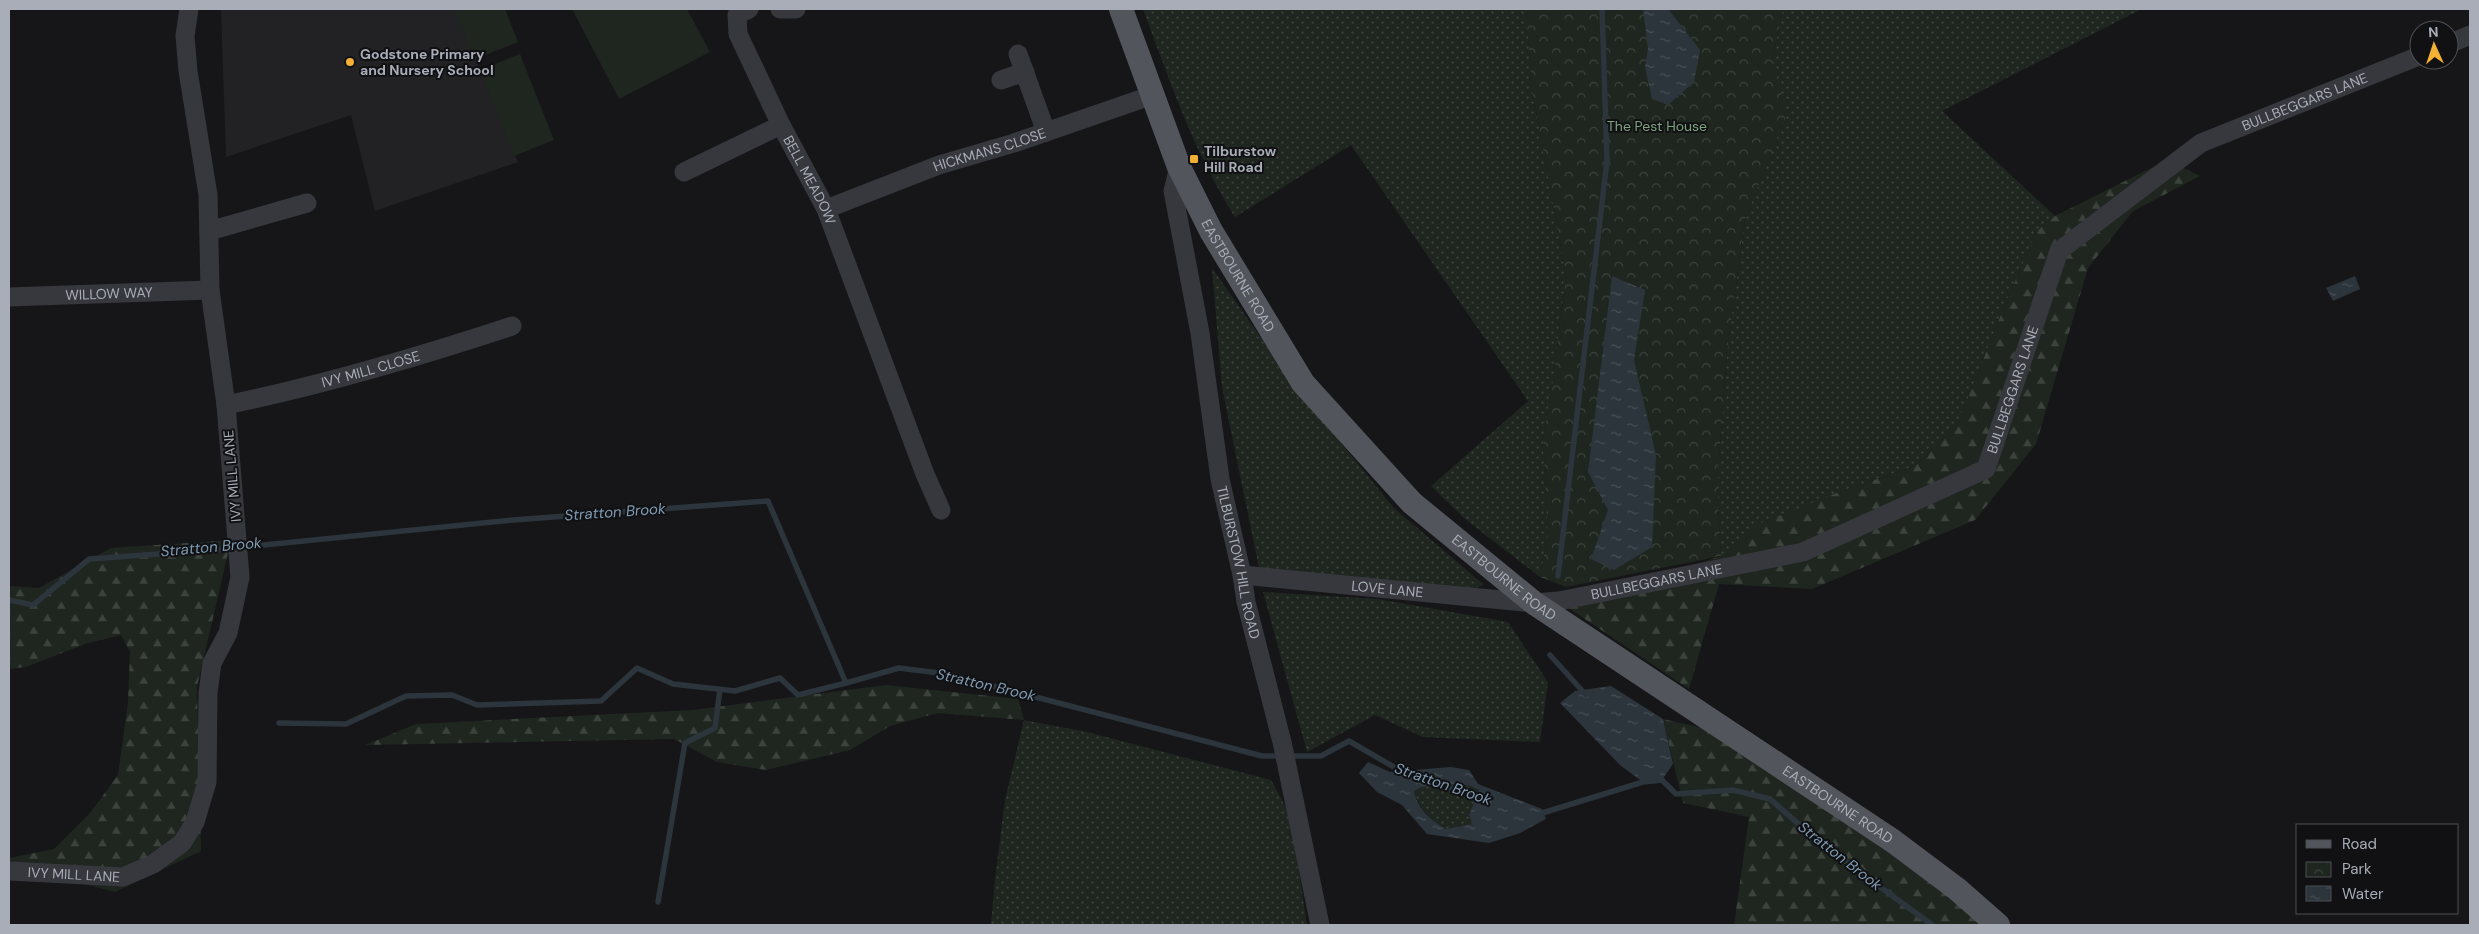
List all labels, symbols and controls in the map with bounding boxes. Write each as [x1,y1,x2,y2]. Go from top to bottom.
north arrow [2409,20,2459,70]
text: N [2428,23,2439,41]
place label: Godstone Primary and Nursery School [360,45,494,79]
marker: Godstone Primary and Nursery School [344,56,356,68]
street label: BULLBEGGARS LANE [2239,68,2370,135]
park label: The Pest House [1607,117,1707,135]
street label: HICKMANS CLOSE [930,124,1048,175]
street label: BELL MEADOW [779,132,840,227]
place label: Tilburstow Hill Road [1204,142,1277,176]
marker: Tilburstow Hill Road [1188,153,1200,165]
street label: EASTBOURNE ROAD [1198,216,1279,335]
street label: WILLOW WAY [65,283,153,304]
street label: BULLBEGGARS LANE [1983,323,2042,456]
street label: IVY MILL CLOSE [319,347,422,391]
street label: IVY MILL LANE [219,429,245,523]
street label: TILBURSTOW HILL ROAD [1213,484,1264,641]
water label: Stratton Brook [564,498,667,526]
street label: EASTBOURNE ROAD [1448,530,1560,624]
water label: Stratton Brook [160,533,263,561]
street label: BULLBEGGARS LANE [1589,559,1724,603]
street label: LOVE LANE [1351,577,1424,601]
water label: Stratton Brook [934,664,1038,706]
water label: Stratton Brook [1392,758,1494,810]
street label: EASTBOURNE ROAD [1779,761,1896,847]
water label: Stratton Brook [1794,817,1886,895]
legend [2296,824,2459,914]
text: Road [2342,834,2377,854]
text: Park [2342,859,2372,879]
street label: IVY MILL LANE [27,863,121,886]
text: Water [2342,884,2384,904]

